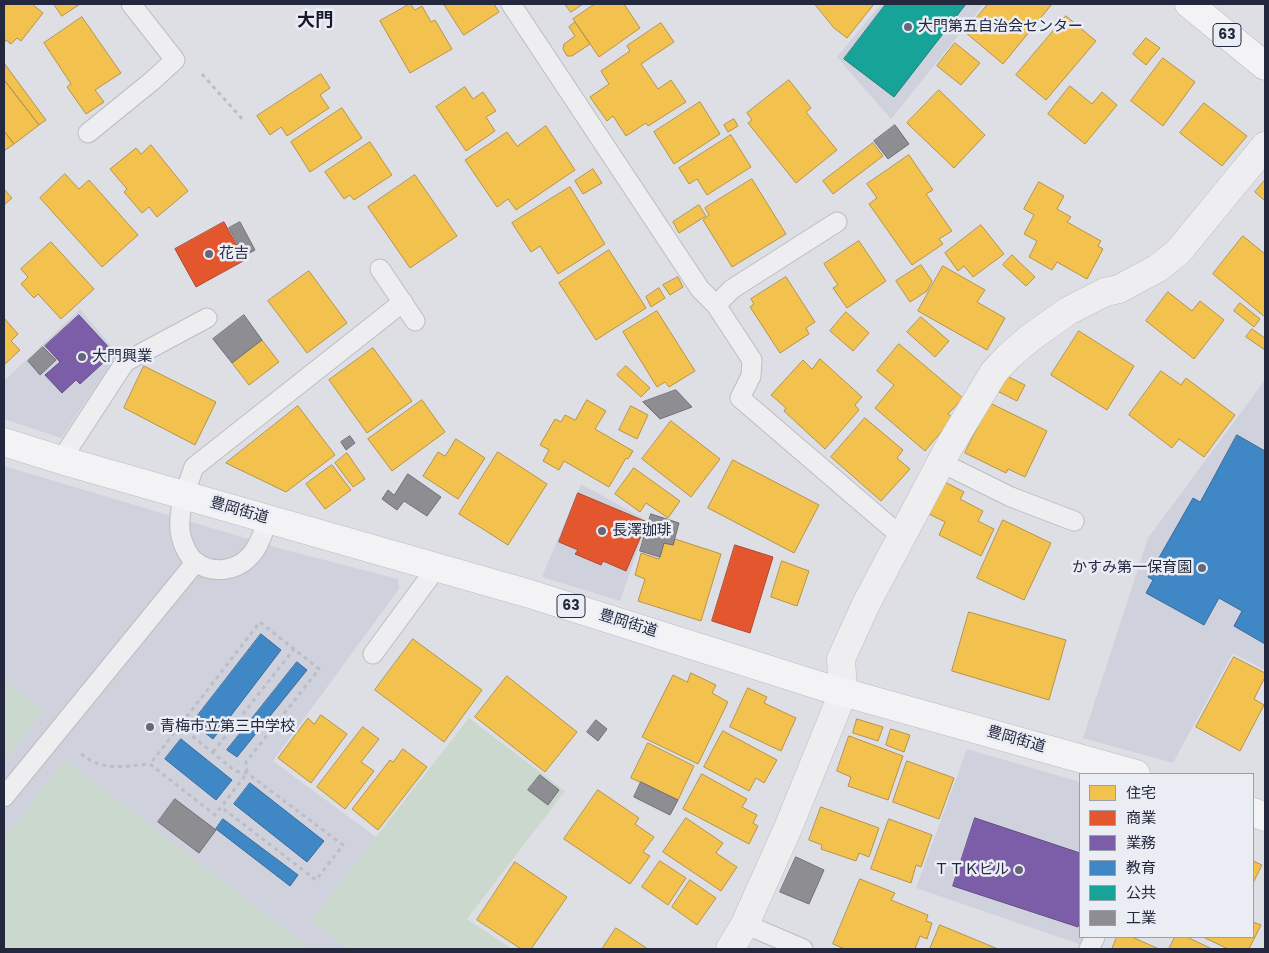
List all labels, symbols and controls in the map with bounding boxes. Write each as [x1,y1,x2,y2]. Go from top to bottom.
district label: 大門 [297,10,333,32]
place label: 大門第五自治会センター [918,18,1083,36]
marker: 大門第五自治会センター [902,21,914,33]
road number: 63 [1213,24,1241,46]
place label: 花吉 [219,245,249,263]
marker: 花吉 [203,248,215,260]
place label: 大門興業 [92,348,152,366]
marker: 大門興業 [76,351,88,363]
street label: 豊岡街道 [208,494,270,528]
place label: 長澤珈琲 [612,522,672,540]
marker: 長澤珈琲 [596,525,608,537]
place label: かすみ第一保育園 [1072,559,1192,577]
marker: かすみ第一保育園 [1196,562,1208,574]
road number: 63 [557,594,585,618]
street label: 豊岡街道 [597,607,659,641]
place label: 青梅市立第三中学校 [160,718,295,736]
marker: 青梅市立第三中学校 [144,721,156,733]
street label: 豊岡街道 [985,723,1047,757]
legend [1079,773,1254,938]
text: 住宅 [1126,782,1156,803]
text: 商業 [1126,807,1156,828]
text: 業務 [1126,832,1156,853]
text: 教育 [1126,857,1156,878]
place label: ＴＴＫビル [934,861,1009,879]
marker: ＴＴＫビル [1013,864,1025,876]
text: 公共 [1126,882,1156,903]
text: 工業 [1126,907,1156,928]

